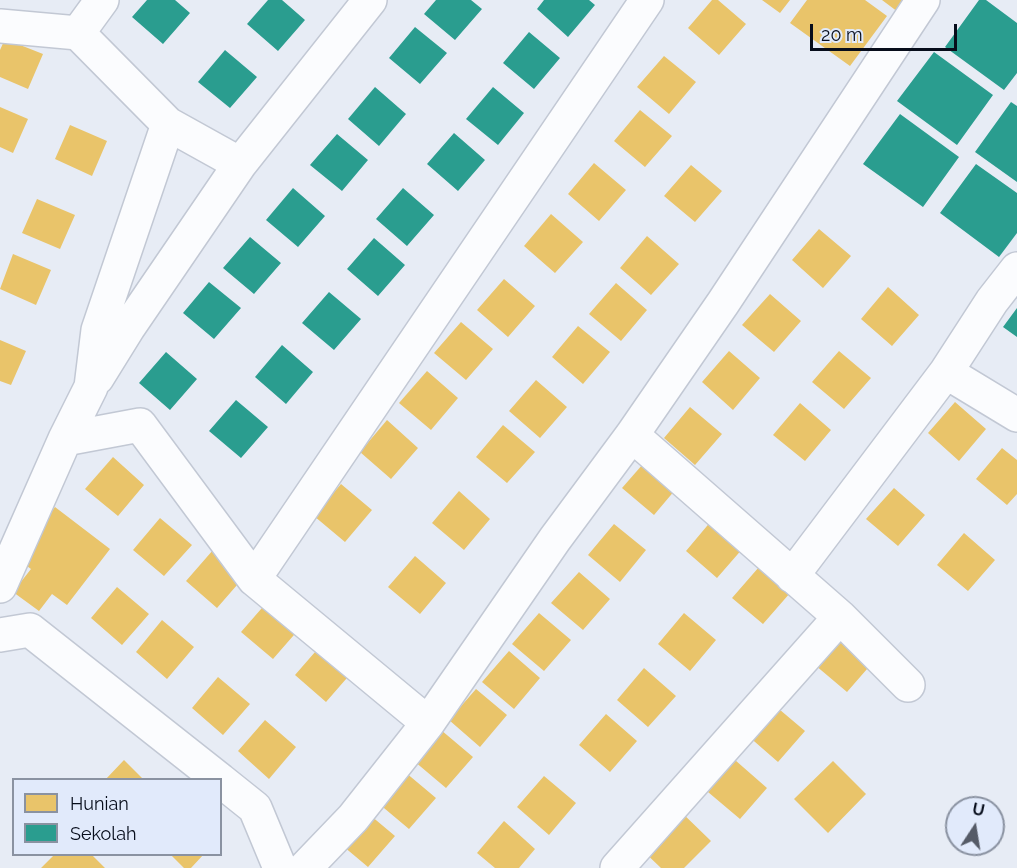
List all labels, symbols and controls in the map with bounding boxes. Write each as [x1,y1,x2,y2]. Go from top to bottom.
scale bar [813,12,960,50]
text: 20 m [821,24,863,45]
legend [12,778,222,856]
text: Hunian [70,793,129,814]
north arrow [945,796,1005,856]
text: U [971,799,986,820]
text: Sekolah [70,823,136,844]

